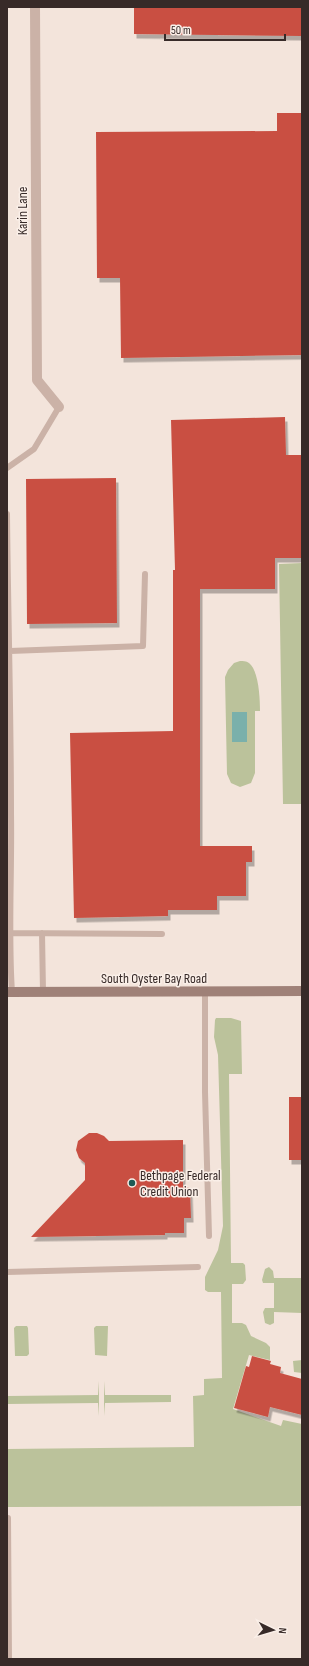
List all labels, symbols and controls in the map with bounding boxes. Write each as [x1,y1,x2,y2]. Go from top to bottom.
scale bar [165,16,285,42]
text: 50 m [171,23,191,38]
street label: Karin Lane [14,187,31,235]
street label: South Oyster Bay Road [101,970,207,987]
place label: Bethpage Federal Credit Union [140,1167,221,1200]
marker: Bethpage Federal Credit Union [127,1178,137,1188]
north arrow [253,1610,293,1650]
text: N [276,1627,289,1634]

